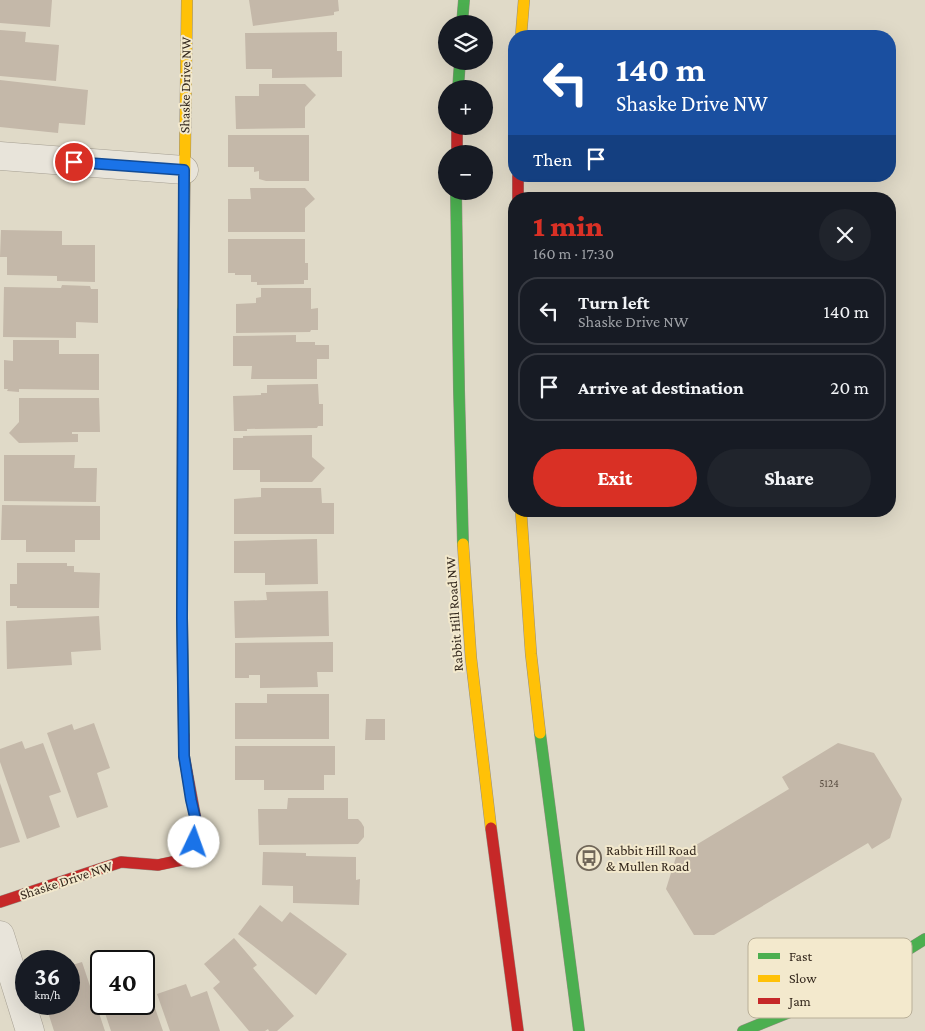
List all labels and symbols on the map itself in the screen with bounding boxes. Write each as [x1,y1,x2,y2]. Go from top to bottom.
street label: Shaske Drive NW [176,36,194,133]
pin [53,141,95,183]
street label: Rabbit Hill Road NW [442,556,466,672]
house number: 5124 [819,777,839,789]
position arrow [167,815,219,867]
place label: Rabbit Hill Road & Mullen Road [606,842,697,874]
bus stop icon: Rabbit Hill Road & Mullen Road [576,845,602,871]
street label: Shaske Drive NW [18,857,115,903]
legend [748,938,912,1018]
text: Fast [789,948,813,964]
speed limit sign: 40 [90,950,155,1015]
text: Slow [789,970,817,986]
text: Jam [787,993,811,1009]

